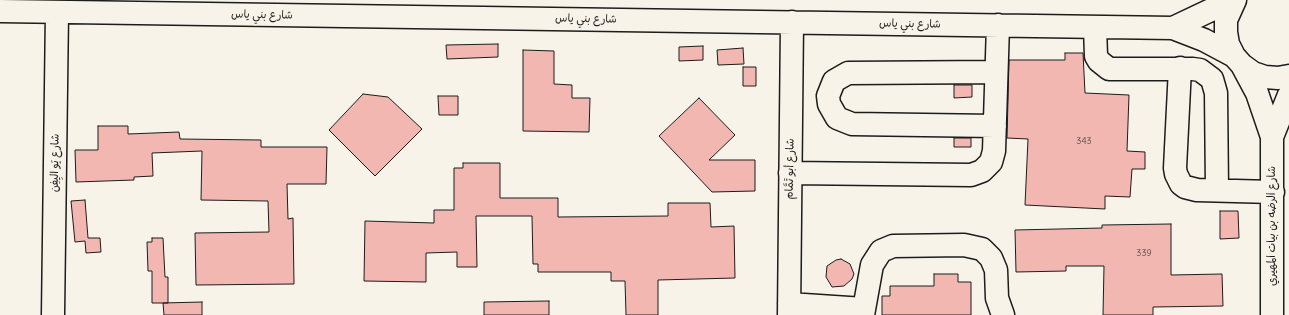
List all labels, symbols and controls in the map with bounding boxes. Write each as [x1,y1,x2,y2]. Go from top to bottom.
street label: شارع بني ياس [231,8,293,22]
street label: شارع بني ياس [555,12,617,26]
street label: شارع بني ياس [879,17,941,31]
street label: شارع يَو اليِفِن [48,134,62,192]
house number: 343 [1076,136,1092,146]
street label: شارع أبو تَمَّام [783,138,797,200]
street label: شارع الرضه بن بيات المهيري [1265,166,1279,286]
house number: 339 [1136,248,1152,258]

